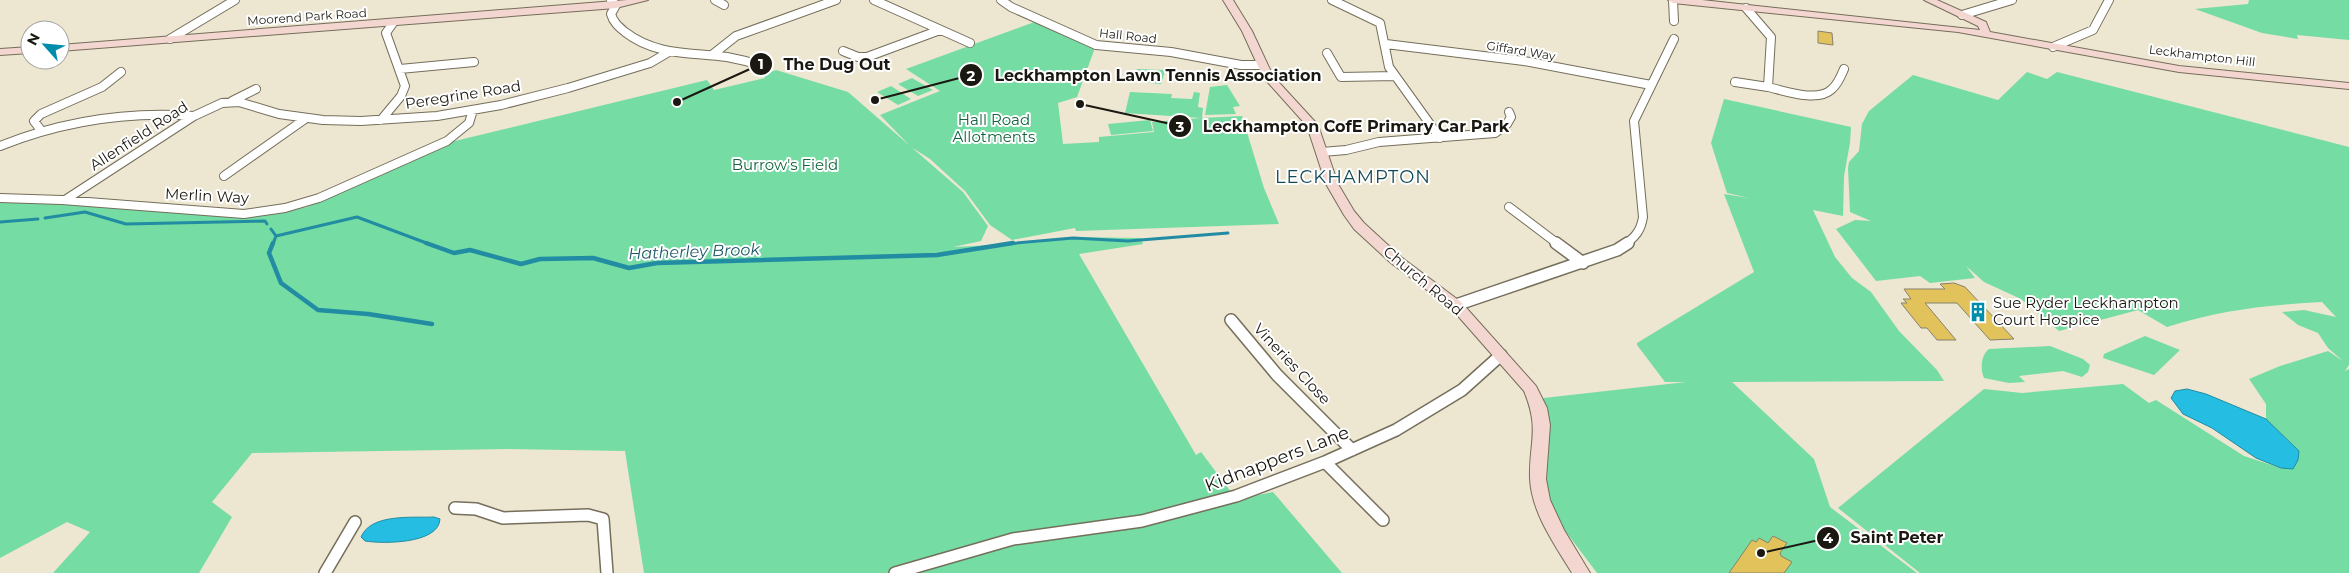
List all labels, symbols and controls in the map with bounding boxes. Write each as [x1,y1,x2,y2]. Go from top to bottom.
street label: Moorend Park Road [247,5,367,28]
north arrow [20,20,70,70]
street label: Hall Road [1099,25,1158,46]
text: N [23,30,44,48]
street label: Giffard Way [1486,38,1557,63]
street label: Leckhampton Hill [2148,42,2256,69]
callout: The Dug Out [749,49,901,80]
text: 1 [758,54,764,73]
text: The Dug Out [783,55,891,74]
callout: Leckhampton Lawn Tennis Association [959,60,1331,91]
text: 2 [967,66,976,85]
text: Leckhampton Lawn Tennis Association [994,66,1322,85]
street label: Peregrine Road [404,76,522,113]
street label: Allenfield Road [86,97,192,174]
park label: Hall Road Allotments [953,110,1035,146]
callout: Leckhampton CofE Primary Car Park [1168,111,1519,142]
text: 3 [1175,117,1185,136]
text: Leckhampton CofE Primary Car Park [1203,117,1510,136]
park label: Burrow's Field [732,155,838,174]
district label: LECKHAMPTON [1275,166,1431,188]
street label: Merlin Way [165,184,250,207]
water label: Hatherley Brook [628,240,762,263]
street label: Church Road [1380,242,1467,319]
place label: Sue Ryder Leckhampton Court Hospice [1993,293,2179,329]
building icon: Sue Ryder Leckhampton Court Hospice [1967,301,1989,323]
street label: Vineries Close [1250,319,1335,408]
street label: Kidnappers Lane [1202,421,1352,497]
callout: Saint Peter [1816,522,1954,553]
text: 4 [1823,528,1834,547]
text: Saint Peter [1851,528,1943,547]

